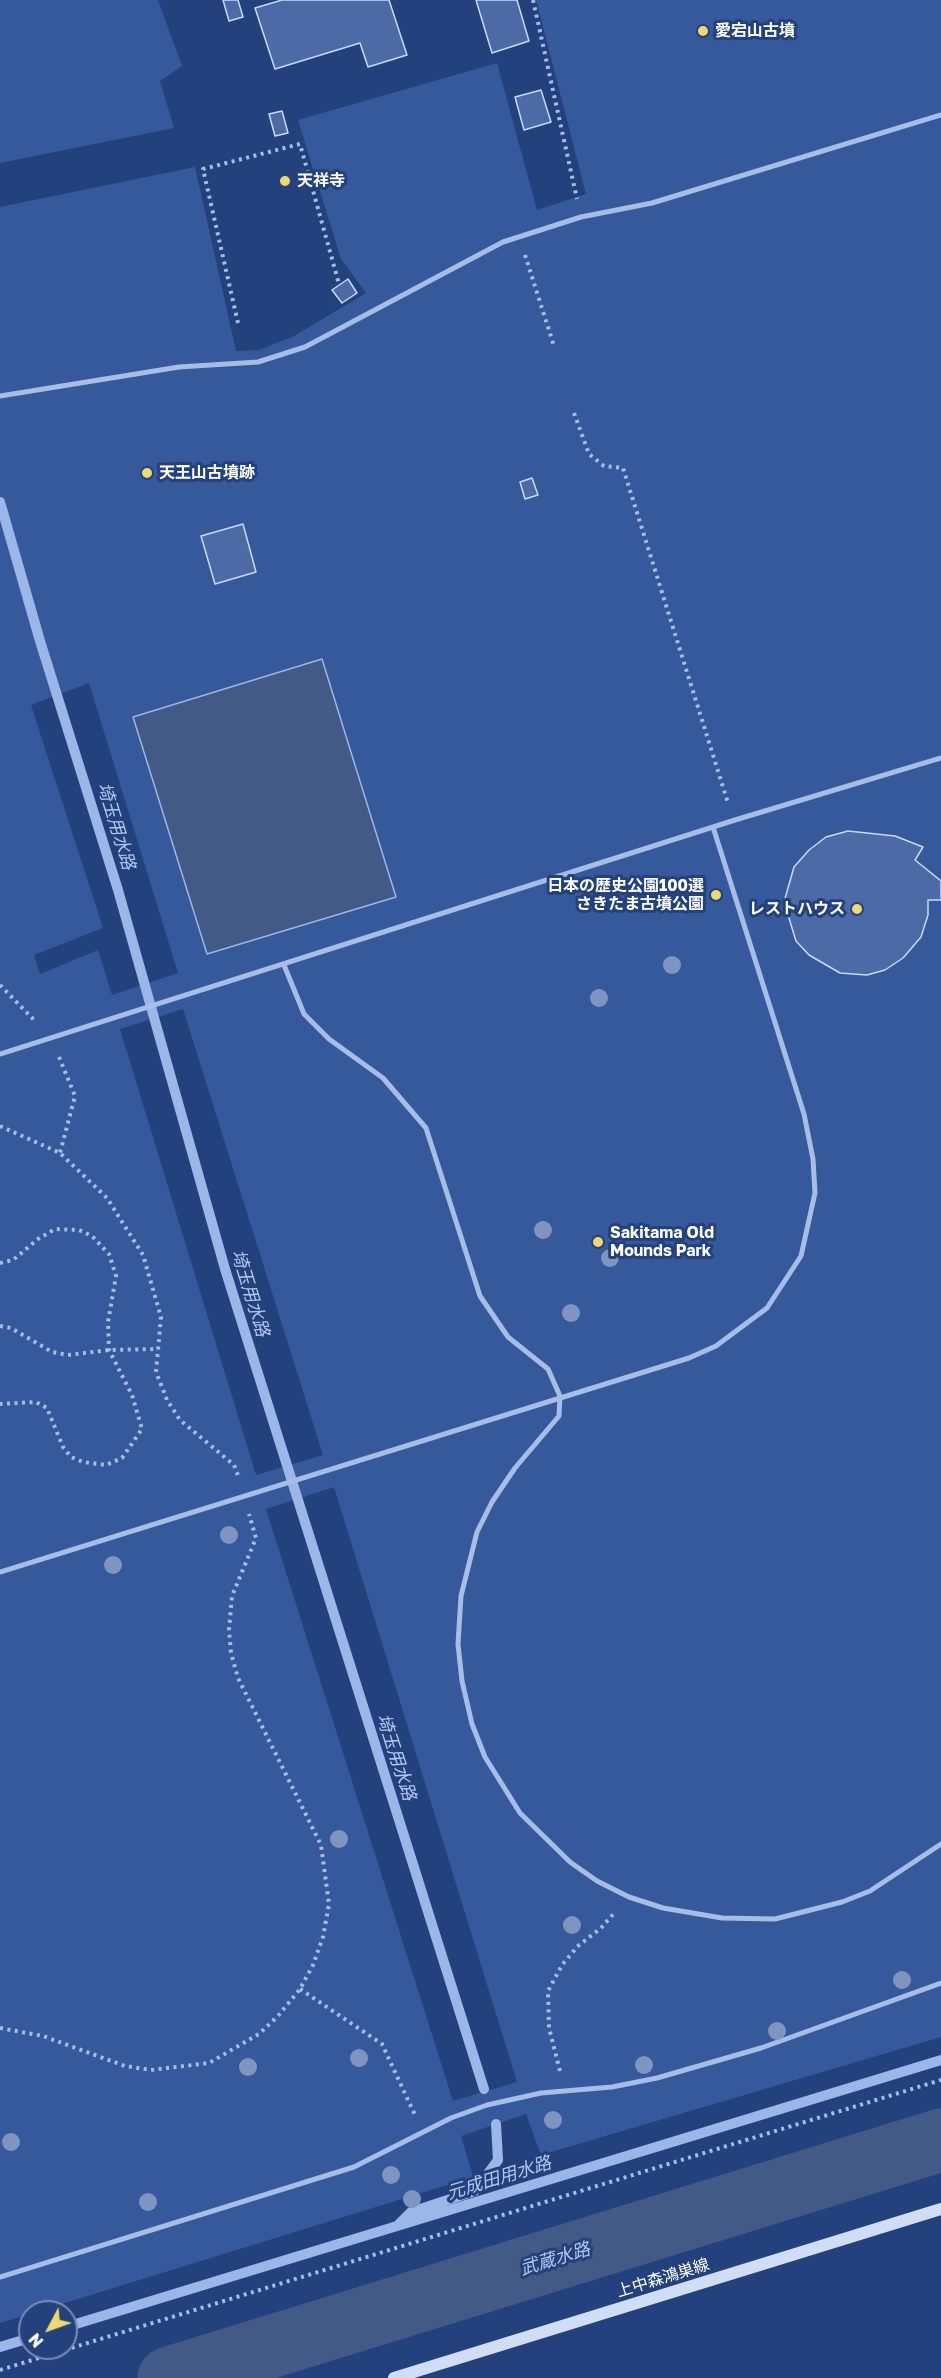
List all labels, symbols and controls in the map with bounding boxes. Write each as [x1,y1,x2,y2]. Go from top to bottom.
place label: 愛宕山古墳 [715,21,795,41]
marker: 愛宕山古墳 [696,24,710,38]
place label: 天祥寺 [297,171,345,191]
marker: 天祥寺 [278,174,292,188]
place label: 天王山古墳跡 [159,463,255,483]
marker: 天王山古墳跡 [140,466,154,480]
water label: 埼玉用水路 [93,780,139,872]
place label: 日本の歴史公園100選 さきたま古墳公園 [547,876,704,914]
marker: 日本の歴史公園100選 さきたま古墳公園 [709,888,723,902]
place label: レストハウス [749,899,845,919]
marker: レストハウス [850,902,864,916]
place label: Sakitama Old Mounds Park [610,1223,714,1261]
marker: Sakitama Old Mounds Park [591,1235,605,1249]
water label: 埼玉用水路 [227,1247,273,1339]
water label: 埼玉用水路 [372,1711,420,1803]
water label: 元成田用水路 [444,2152,554,2204]
water label: 武蔵水路 [517,2238,593,2280]
street label: 上中森鴻巣線 [614,2255,712,2301]
north arrow [18,2300,78,2360]
text: N [24,2329,47,2352]

